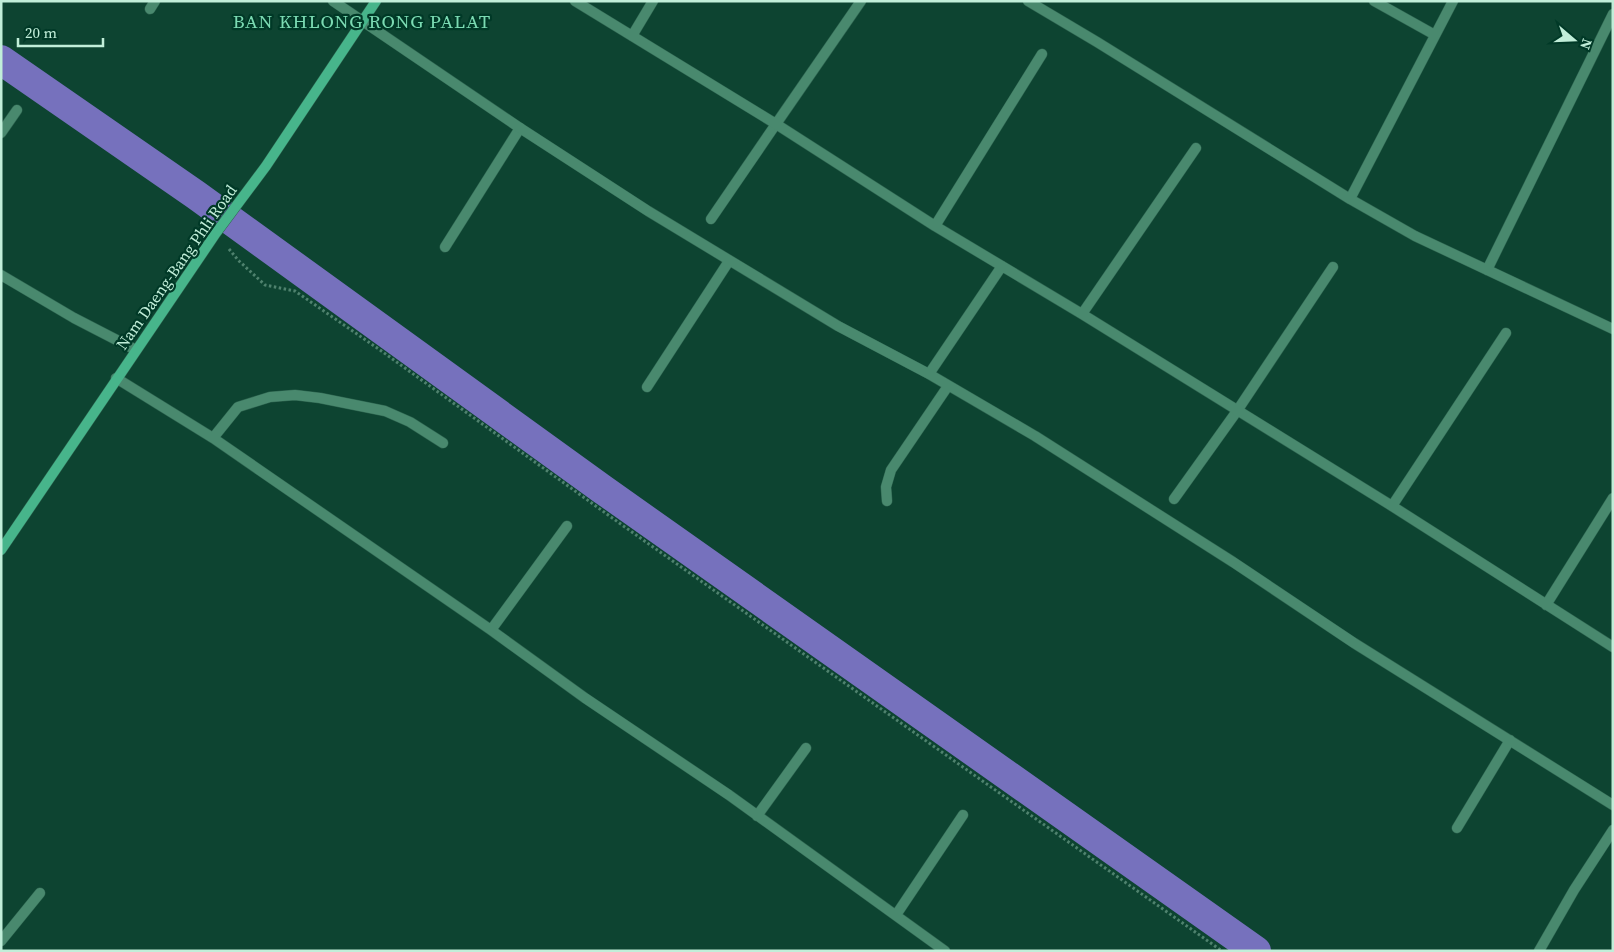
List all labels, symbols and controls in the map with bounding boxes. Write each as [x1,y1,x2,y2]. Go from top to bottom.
district label: BAN KHLONG RONG PALAT [233,8,491,34]
scale bar [18,15,102,47]
north arrow [1549,15,1599,65]
text: 20 m [25,22,57,43]
text: N [1575,36,1597,52]
street label: Nam Daeng-Bang Phli Road [111,180,241,354]

